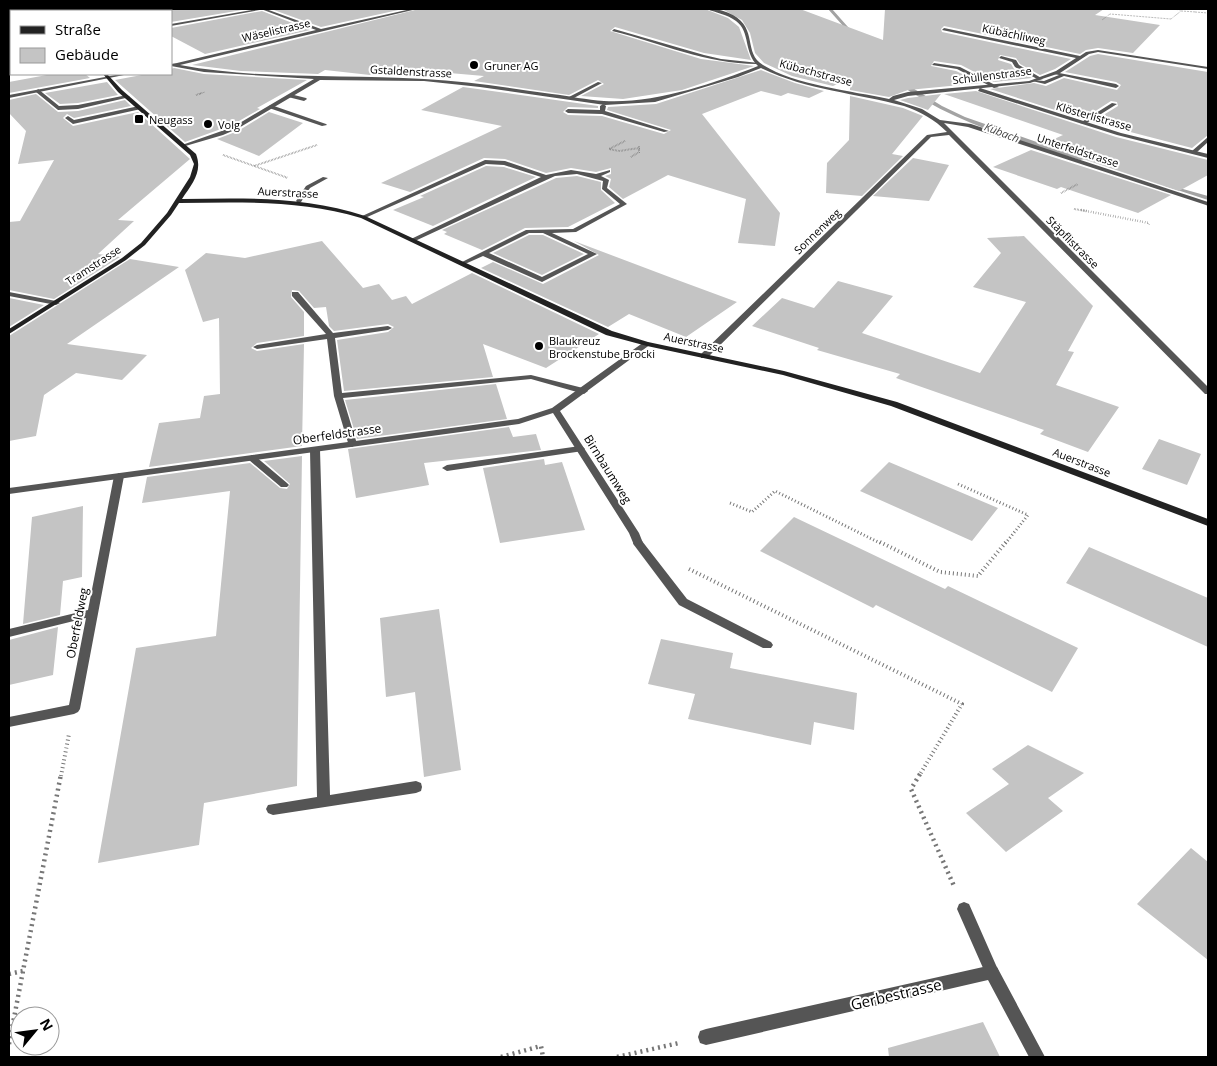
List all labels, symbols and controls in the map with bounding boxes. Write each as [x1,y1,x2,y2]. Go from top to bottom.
legend [10,10,172,75]
street label: Wäselistrasse [240,15,312,45]
text: Straße [55,19,101,39]
street label: Kübächliweg [981,20,1047,48]
text: Gebäude [55,44,119,64]
street label: Kübachstrasse [778,55,854,89]
place label: Gruner AG [484,58,538,73]
marker: Gruner AG [468,59,480,71]
street label: Gstaldenstrasse [370,61,452,81]
street label: Schüllenstrasse [952,63,1032,87]
street label: Klösterlistrasse [1054,98,1134,134]
place label: Neugass [149,112,193,127]
marker: Neugass [133,113,145,125]
place label: Volg [218,117,240,132]
marker: Volg [202,118,214,130]
water label: Kübach [982,118,1022,146]
street label: Unterfeldstrasse [1035,130,1121,170]
street label: Auerstrasse [257,183,319,201]
street label: Sonnenweg [790,205,844,257]
street label: Stäpflistrasse [1043,212,1103,272]
street label: Tramstrasse [62,241,124,289]
street label: Auerstrasse [663,328,725,356]
place label: Blaukreuz Brockenstube Brocki [549,333,655,361]
marker: Blaukreuz Brockenstube Brocki [533,340,545,352]
street label: Oberfeldstrasse [292,419,383,449]
street label: Birnbaumweg [580,431,636,507]
street label: Auerstrasse [1051,444,1113,480]
street label: Oberfeldweg [62,586,92,660]
street label: Gerbestrasse [849,974,943,1014]
north arrow [10,1006,60,1056]
text: N [36,1015,58,1034]

